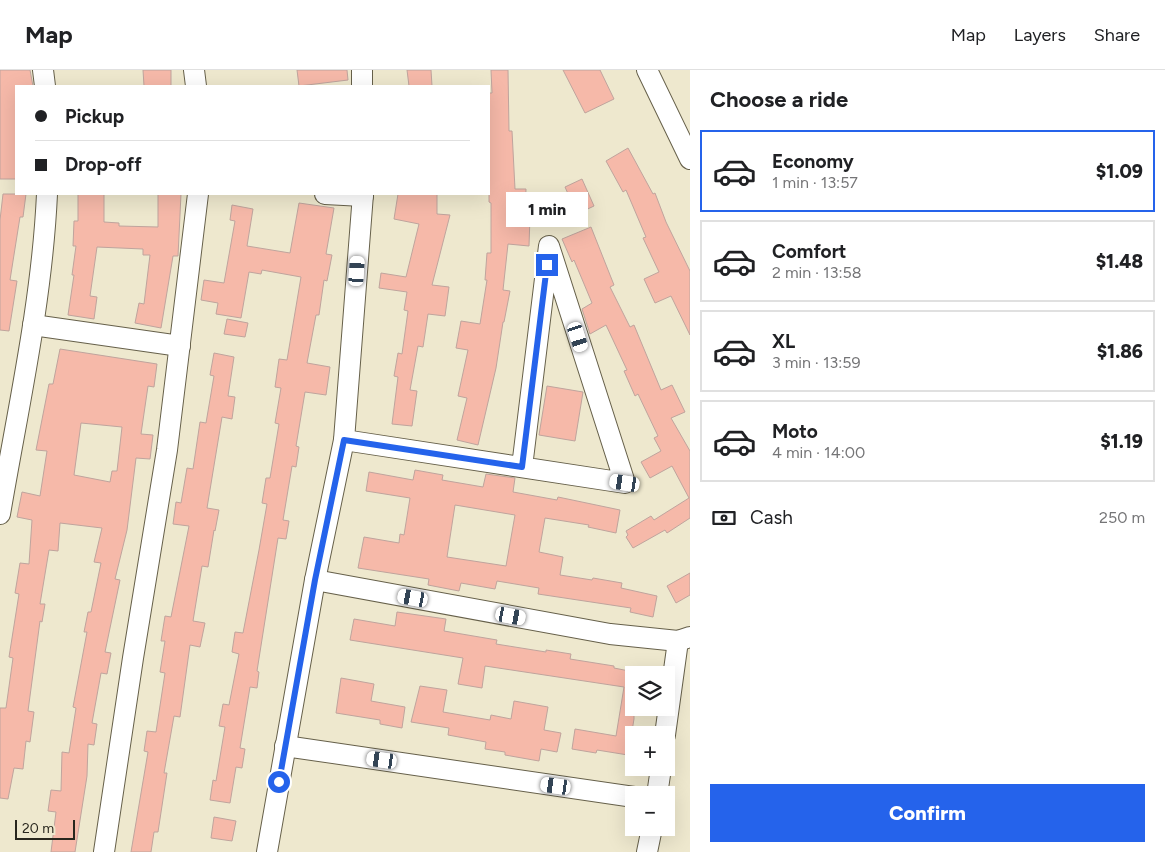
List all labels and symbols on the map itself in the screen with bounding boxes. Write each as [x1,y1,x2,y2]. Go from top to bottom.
callout: 1 min [506,192,588,228]
route end [536,254,558,276]
car [348,256,365,286]
car [566,320,589,354]
car [609,473,640,493]
car [396,588,429,608]
car [494,606,527,626]
car [366,750,397,770]
route start [268,771,290,793]
car [540,776,571,796]
scale bar [15,817,75,840]

